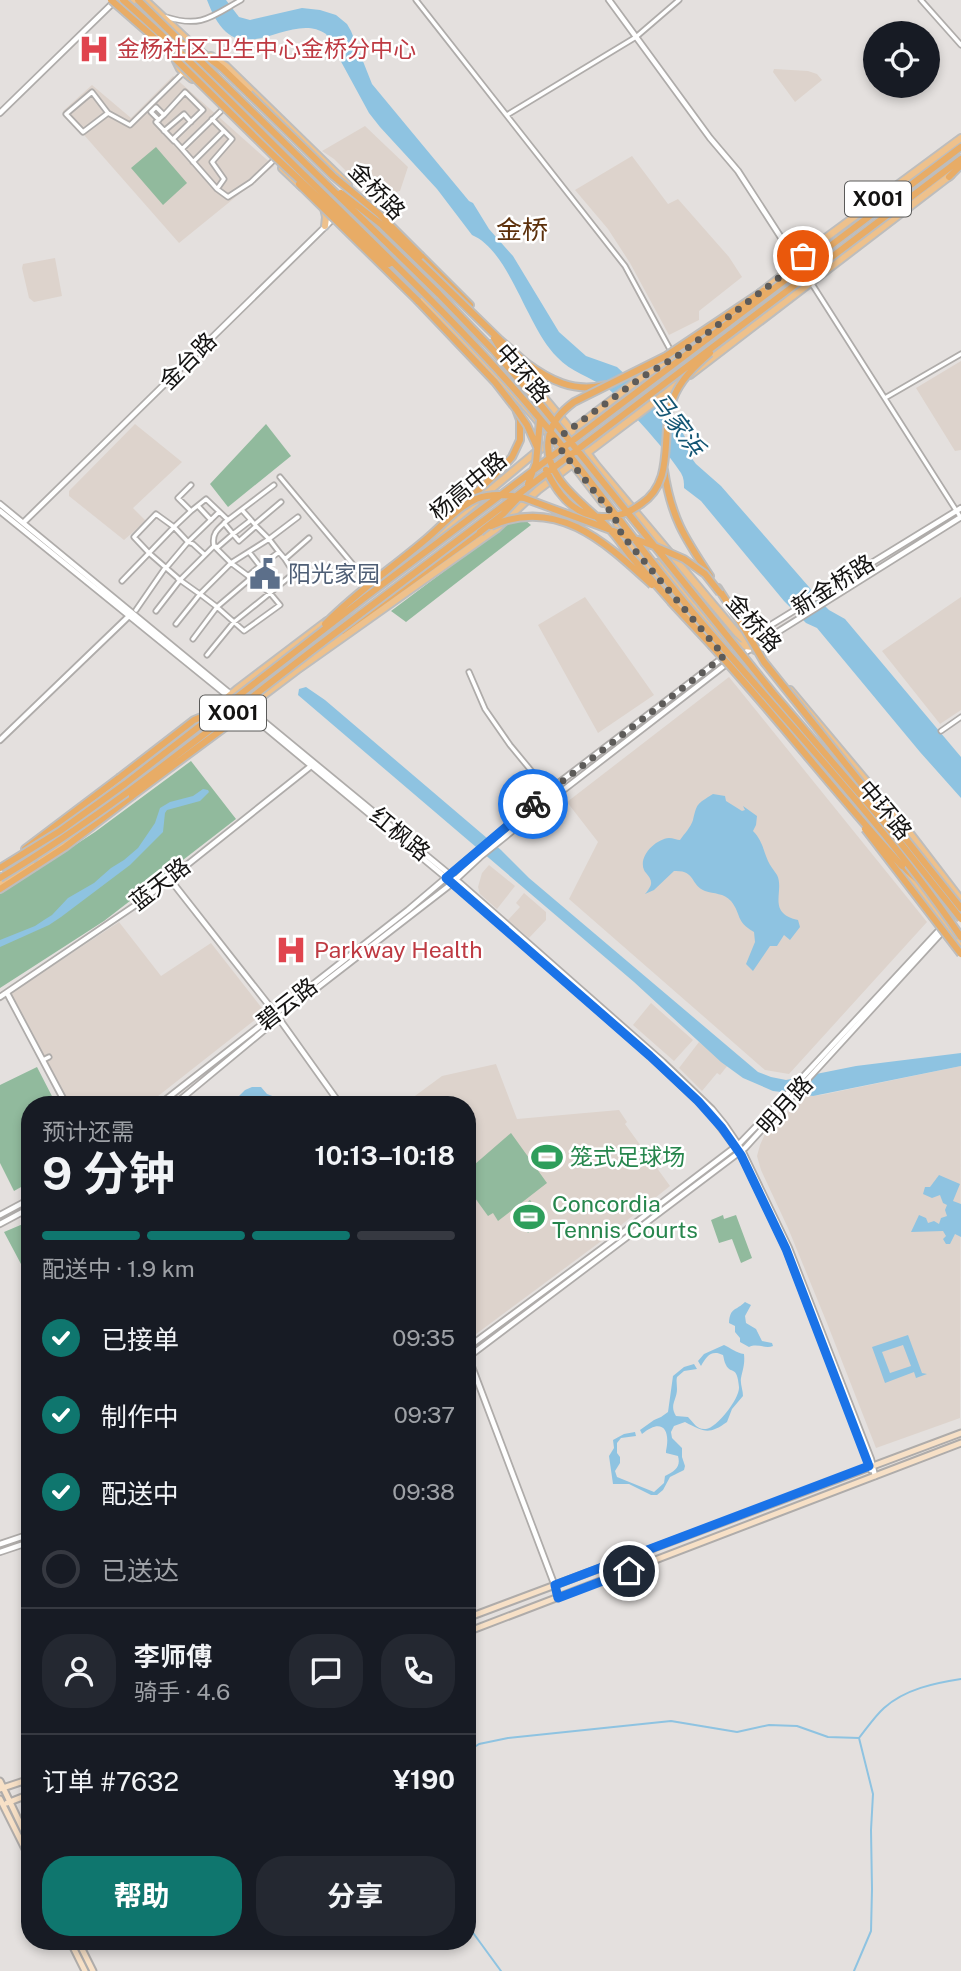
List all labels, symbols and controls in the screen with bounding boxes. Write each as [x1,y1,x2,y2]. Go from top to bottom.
map controls [863,21,940,98]
button: locate [863,21,940,98]
hospital icon: 金杨社区卫生中心金桥分中心 [77,32,111,66]
place label: 金杨社区卫生中心金桥分中心 [117,35,416,62]
street label: 金桥路 [344,156,411,225]
road number: X001 [845,182,911,216]
district label: 金桥 [496,214,548,245]
pin [773,226,833,286]
icon: bag [784,237,822,275]
street label: 金台路 [154,327,222,395]
street label: 中环路 [491,338,556,408]
water label: 马家浜 [645,386,712,462]
street label: 杨高中路 [424,446,512,526]
street label: 新金桥路 [787,549,879,620]
public building icon: 阳光家园 [248,557,282,591]
place label: 阳光家园 [288,560,380,587]
street label: 金桥路 [721,588,787,657]
road number: X001 [200,696,266,730]
courier [498,769,568,839]
street label: 中环路 [853,775,918,845]
icon: bike [514,785,552,823]
street label: 红枫路 [365,801,436,866]
street label: 蓝天路 [124,852,195,915]
hospital icon: Parkway Health [274,933,308,967]
place label: Parkway Health [314,936,483,963]
street label: 碧云路 [251,972,322,1035]
street label: 明月路 [752,1070,818,1139]
text: 预计还需 [42,1118,134,1145]
text: 10:13–10:18 [315,1140,455,1171]
sports icon: 笼式足球场 [530,1140,564,1174]
place label: 笼式足球场 [570,1143,685,1170]
text: 9 分钟 [42,1146,175,1200]
place label: Concordia Tennis Courts [552,1190,698,1243]
sports icon: Concordia Tennis Courts [512,1200,546,1234]
text: 配送中 · 1.9 km [42,1255,195,1282]
icon: check [42,1319,80,1357]
text: 已接单 [101,1324,179,1355]
text: 09:35 [392,1324,455,1351]
icon: check [42,1396,80,1434]
text: 制作中 [101,1401,179,1432]
text: 09:37 [394,1401,455,1428]
icon: check [42,1473,80,1511]
text: 配送中 [101,1478,179,1509]
text: 09:38 [392,1478,455,1505]
pin [599,1541,659,1601]
icon: home [610,1552,648,1590]
text: 已送达 [101,1555,179,1586]
button: person [42,1634,116,1708]
button: chat [289,1634,363,1708]
button: phone [381,1634,455,1708]
text: 李师傅 [134,1641,212,1672]
text: 骑手 · 4.6 [134,1678,230,1705]
text: ¥190 [393,1764,455,1795]
text: 订单 #7632 [42,1766,179,1797]
button: 帮助 [42,1856,242,1936]
button: 分享 [256,1856,455,1936]

